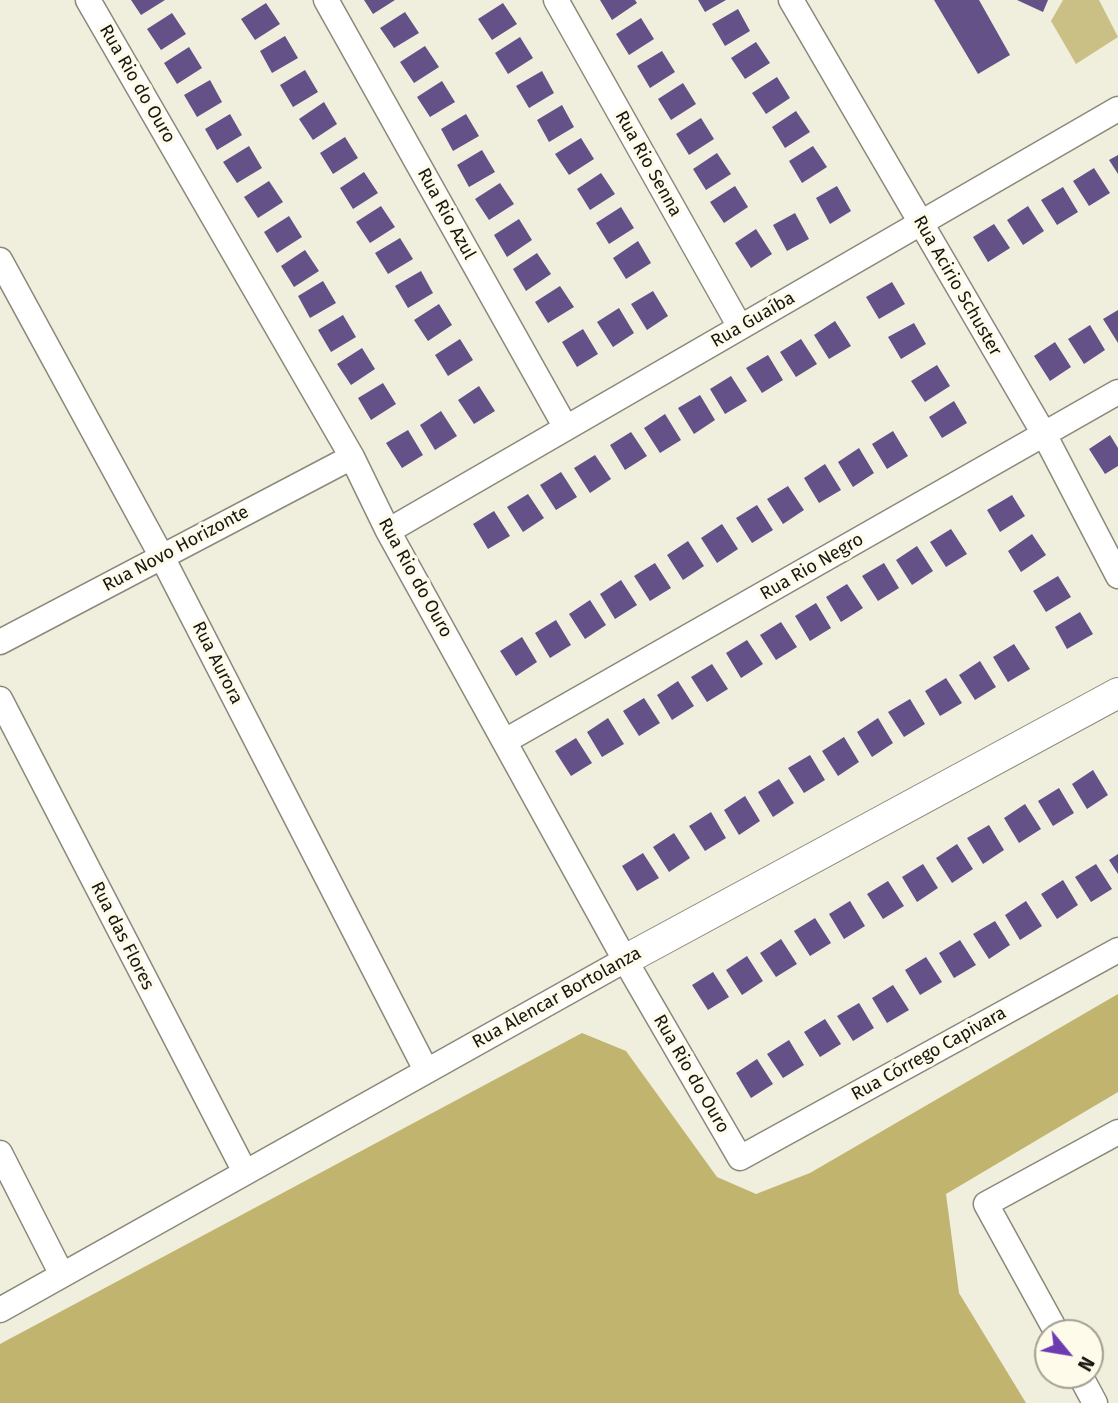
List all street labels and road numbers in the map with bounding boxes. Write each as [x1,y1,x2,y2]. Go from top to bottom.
street label: Rua Rio do Ouro [94,21,180,147]
street label: Rua Rio Senna [610,107,686,221]
street label: Rua Rio Azul [412,165,480,263]
street label: Rua Acirio Schuster [908,212,1006,360]
street label: Rua Guaíba [707,287,799,353]
street label: Rua Novo Horizonte [99,501,253,597]
street label: Rua Rio do Ouro [373,515,457,641]
street label: Rua Rio Negro [757,529,867,605]
street label: Rua Aurora [187,618,247,708]
street label: Rua das Flores [85,878,159,994]
street label: Rua Alencar Bortolanza [469,943,645,1053]
street label: Rua Córrego Capivara [848,1002,1010,1106]
street label: Rua Rio do Ouro [648,1011,734,1137]

